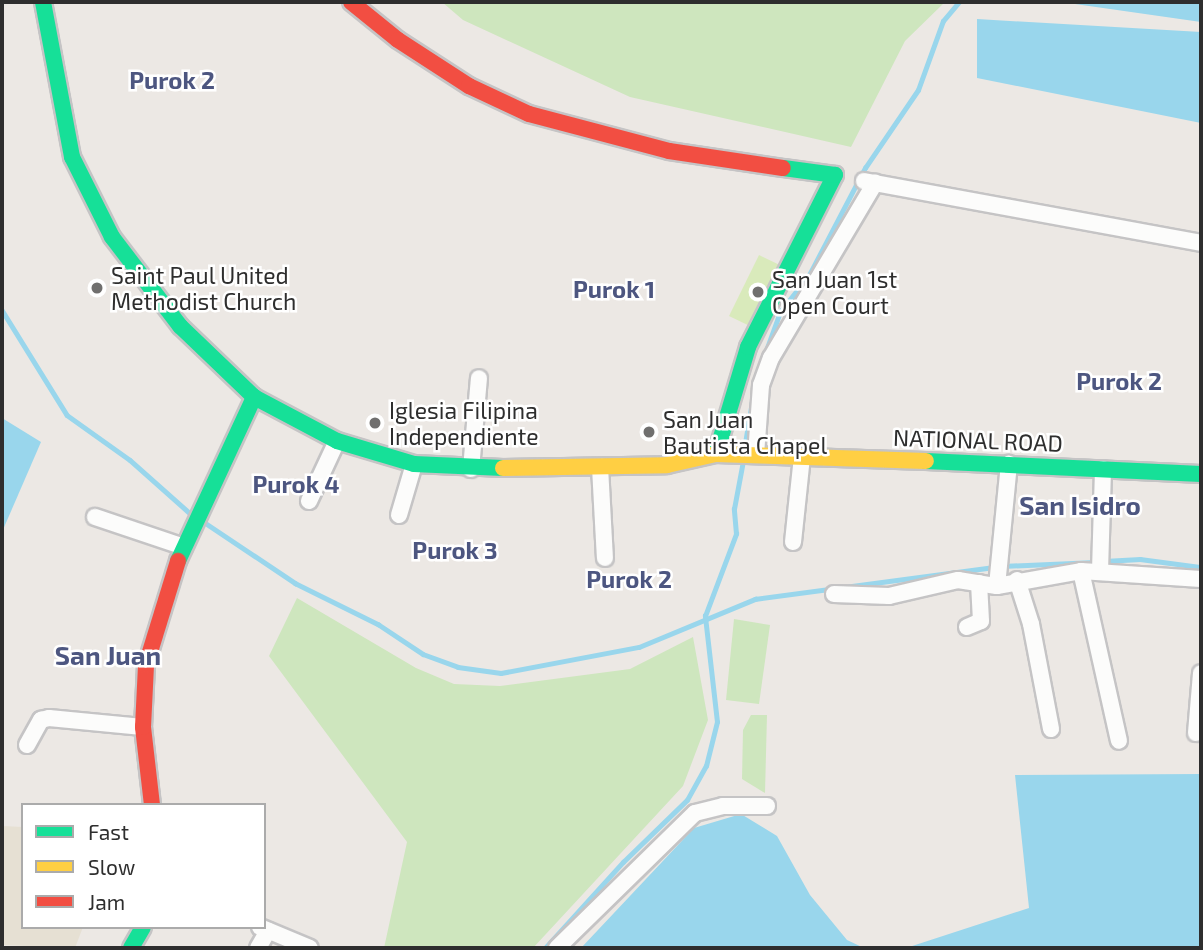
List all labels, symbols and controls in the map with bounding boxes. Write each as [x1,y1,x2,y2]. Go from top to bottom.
district label: Purok 2 [129,66,215,94]
place label: Saint Paul United Methodist Church [111,261,296,315]
place label: San Juan 1st Open Court [772,265,898,319]
district label: Purok 1 [573,275,655,303]
marker: Saint Paul United Methodist Church [89,280,105,296]
marker: San Juan 1st Open Court [750,284,766,300]
district label: Purok 2 [1076,367,1162,395]
place label: Iglesia Filipina Independiente [389,396,539,450]
place label: San Juan Bautista Chapel [663,405,827,459]
marker: Iglesia Filipina Independiente [367,415,383,431]
street label: NATIONAL ROAD [892,423,1064,457]
marker: San Juan Bautista Chapel [641,424,657,440]
district label: Purok 4 [252,470,340,498]
district label: San Isidro [1019,489,1141,521]
district label: Purok 3 [412,536,498,564]
district label: Purok 2 [586,565,672,593]
district label: San Juan [55,639,161,671]
legend [21,803,266,929]
text: Fast [88,819,129,844]
text: Slow [88,854,135,879]
text: Jam [88,889,125,914]

